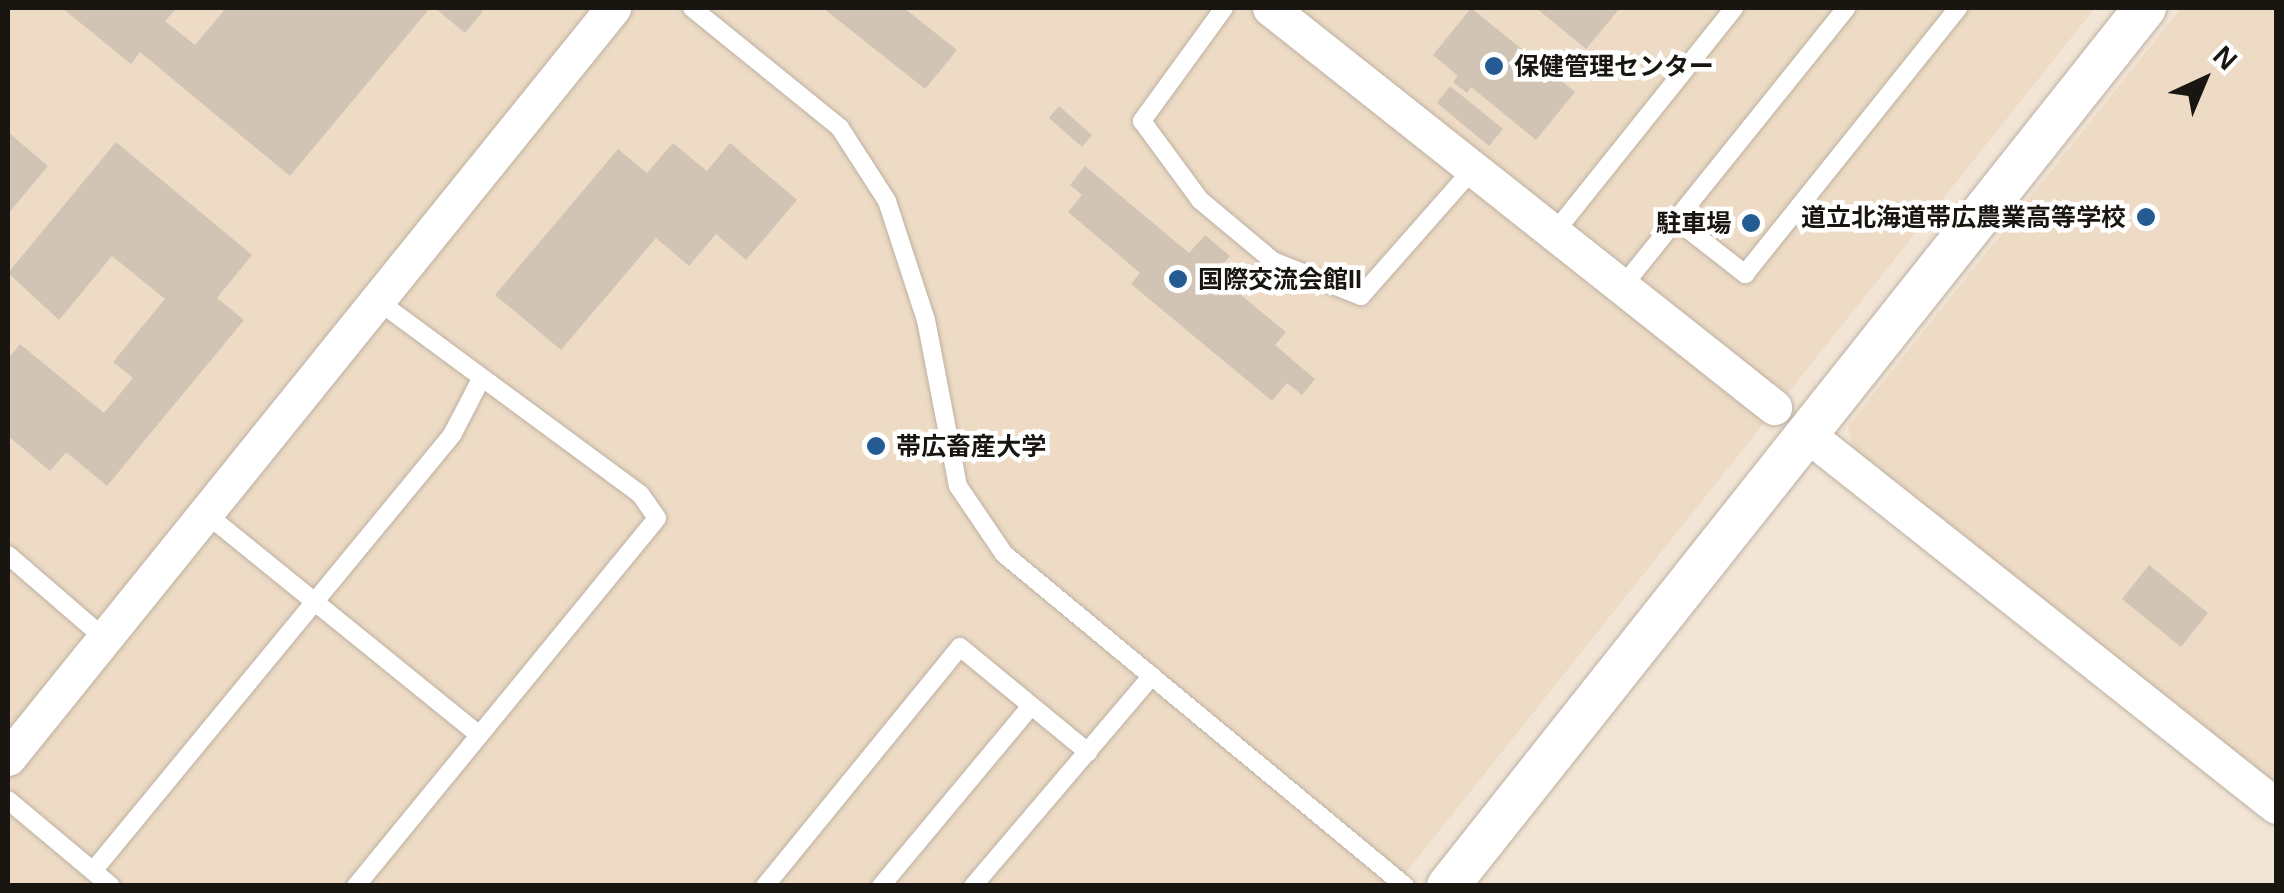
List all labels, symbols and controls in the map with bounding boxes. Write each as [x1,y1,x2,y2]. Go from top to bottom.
north arrow [2154,30,2254,130]
text: N [2207,40,2243,76]
place label: 保健管理センター [1514,51,1714,81]
marker: 保健管理センター [1483,55,1505,77]
place label: 道立北海道帯広農業高等学校 [1801,202,2126,232]
marker: 道立北海道帯広農業高等学校 [2135,206,2157,228]
place label: 駐車場 [1656,208,1731,238]
marker: 駐車場 [1740,212,1762,234]
place label: 国際交流会館II [1198,264,1362,294]
marker: 国際交流会館II [1167,268,1189,290]
place label: 帯広畜産大学 [896,431,1046,461]
marker: 帯広畜産大学 [865,435,887,457]

